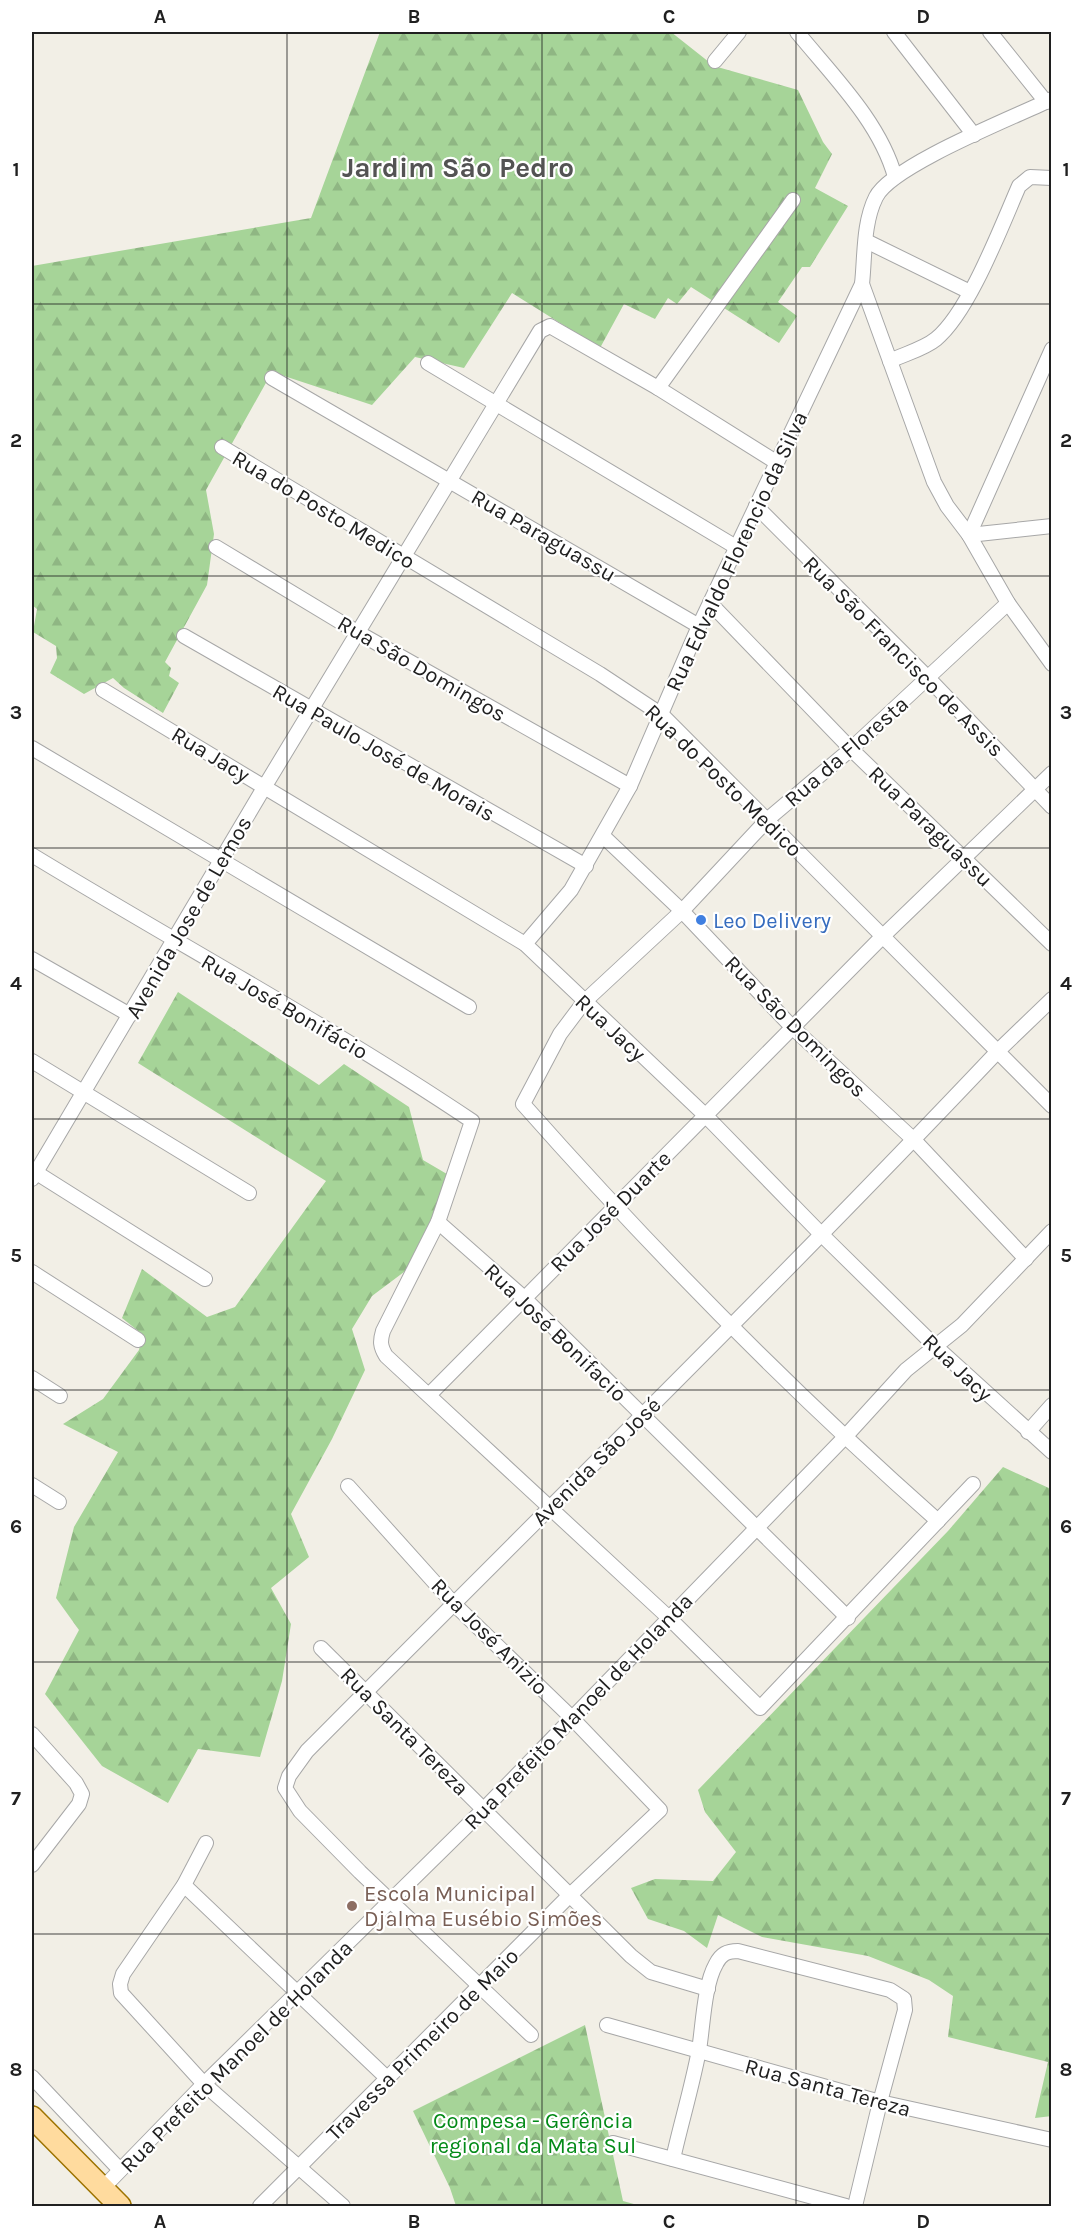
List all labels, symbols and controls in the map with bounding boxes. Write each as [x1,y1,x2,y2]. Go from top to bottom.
text: A [154,5,167,28]
text: B [408,5,420,28]
text: C [663,5,675,28]
text: D [916,5,930,28]
district label: Jardim São Pedro [342,151,574,184]
text: 1 [12,158,20,181]
text: 1 [1062,158,1070,181]
street label: Rua Edvaldo Florencio da Silva [660,407,813,696]
text: 2 [10,429,22,452]
text: 2 [1060,429,1072,452]
street label: Rua do Posto Medico [227,445,420,575]
street label: Rua Paraguassu [467,484,620,588]
street label: Rua São Francisco de Assis [798,551,1009,762]
street label: Rua São Domingos [333,610,510,728]
street label: Rua Paulo José de Morais [268,678,499,827]
street label: Rua da Floresta [779,691,914,813]
street label: Rua do Posto Medico [639,699,807,863]
text: 3 [10,701,22,724]
text: 3 [1060,701,1072,724]
street label: Rua Jacy [167,721,254,788]
street label: Rua Paraguassu [863,761,998,893]
street label: Avenida Jose de Lemos [120,812,257,1023]
place label: Leo Delivery [713,908,831,934]
marker: Leo Delivery [694,913,708,927]
street label: Rua José Bonifácio [196,949,373,1065]
street label: Rua São Domingos [719,950,872,1103]
text: 4 [10,972,22,995]
text: 4 [1060,972,1072,995]
street label: Rua Jacy [570,989,651,1067]
street label: Rua José Duarte [545,1146,677,1278]
text: 5 [10,1244,22,1267]
text: 5 [1060,1244,1072,1267]
street label: Rua José Bonifacio [479,1258,632,1407]
street label: Rua Jacy [917,1328,998,1407]
street label: Avenida São José [527,1392,666,1531]
text: 6 [10,1515,22,1538]
text: 6 [1060,1515,1072,1538]
street label: Rua José Anizio [425,1573,553,1701]
street label: Rua Prefeito Manoel de Holanda [459,1588,699,1835]
street label: Rua Santa Tereza [335,1662,474,1801]
text: 7 [11,1787,21,1810]
text: 7 [1061,1787,1071,1810]
place label: Escola Municipal Djalma Eusébio Simões [364,1881,602,1932]
marker: Escola Municipal Djalma Eusébio Simões [345,1899,359,1913]
street label: Rua Prefeito Manoel de Holanda [115,1935,358,2178]
street label: Travessa Primeiro de Maio [321,1943,524,2146]
street label: Rua Santa Tereza [742,2053,914,2123]
text: 8 [10,2058,22,2081]
text: 8 [1060,2058,1072,2081]
park label: Compesa - Gerência regional da Mata Sul [430,2108,636,2159]
text: A [154,2210,167,2233]
text: B [408,2210,420,2233]
text: C [663,2210,675,2233]
text: D [916,2210,930,2233]

